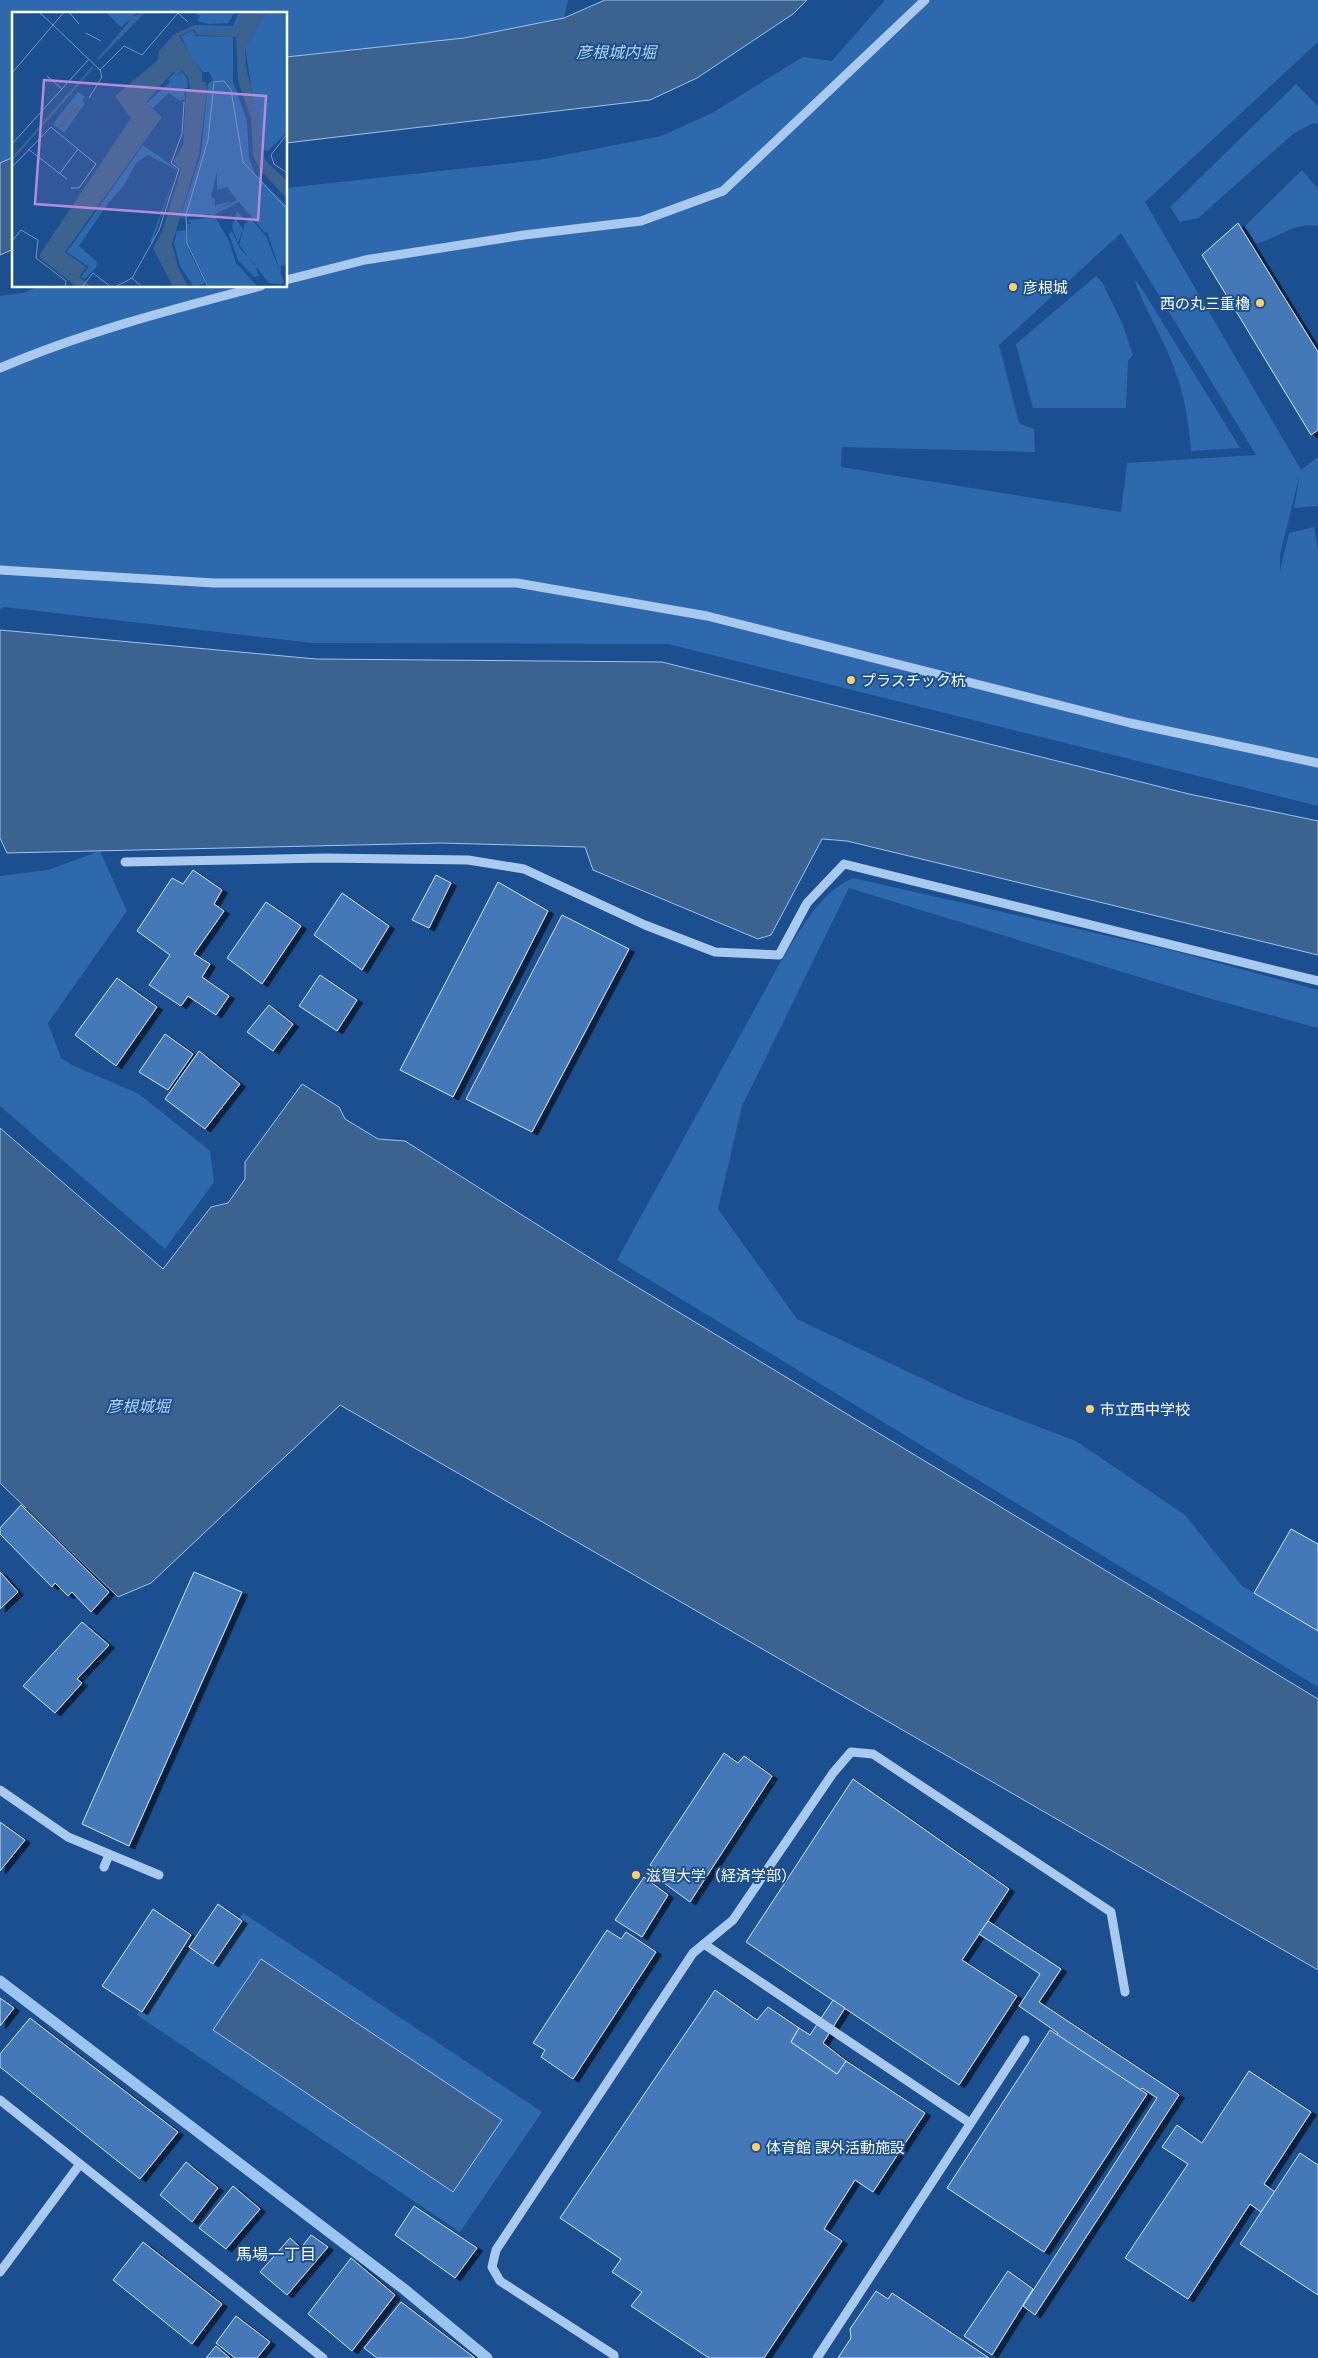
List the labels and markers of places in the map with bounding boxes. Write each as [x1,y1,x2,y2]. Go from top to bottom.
place label: 彦根城 [1023,277,1068,297]
marker: 彦根城 [1007,281,1019,293]
place label: 西の丸三重櫓 [1160,293,1250,313]
marker: 西の丸三重櫓 [1254,297,1266,309]
place label: プラスチック杭 [861,670,966,690]
marker: プラスチック杭 [845,674,857,686]
place label: 市立西中学校 [1100,1399,1190,1419]
marker: 市立西中学校 [1084,1403,1096,1415]
place label: 滋賀大学（経済学部） [646,1865,796,1885]
marker: 滋賀大学（経済学部） [630,1869,642,1881]
place label: 体育館 課外活動施設 [766,2137,905,2157]
marker: 体育館 課外活動施設 [750,2141,762,2153]

